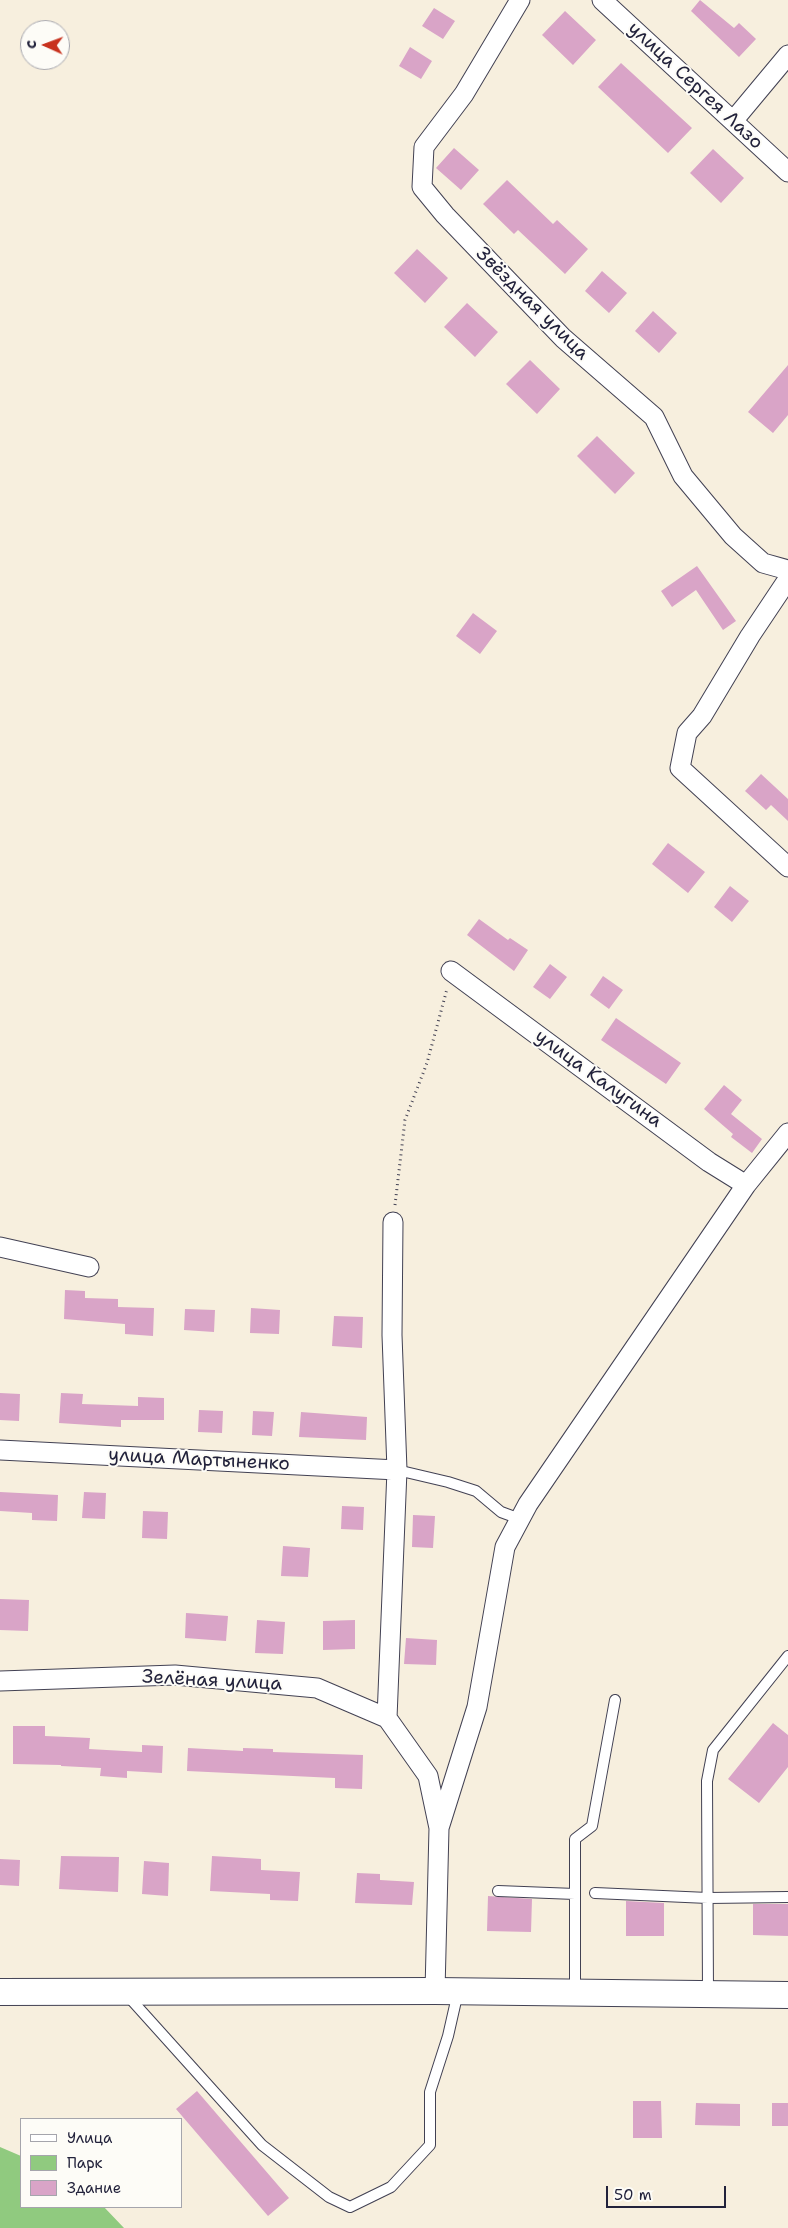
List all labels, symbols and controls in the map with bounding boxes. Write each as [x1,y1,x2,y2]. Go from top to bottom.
street label: улица Сергея Лазо [623,17,767,155]
north arrow [20,20,70,70]
text: С [22,40,40,49]
street label: Звёздная улица [471,243,593,365]
street label: улица Калугина [530,1025,666,1133]
street label: улица Мартыненко [108,1444,290,1476]
street label: Зелёная улица [141,1666,283,1696]
legend [20,2118,182,2208]
text: Улица [67,2128,112,2148]
text: Парк [67,2153,103,2173]
scale bar [608,2176,728,2208]
text: Здание [67,2178,121,2198]
text: 50 m [614,2185,652,2205]

